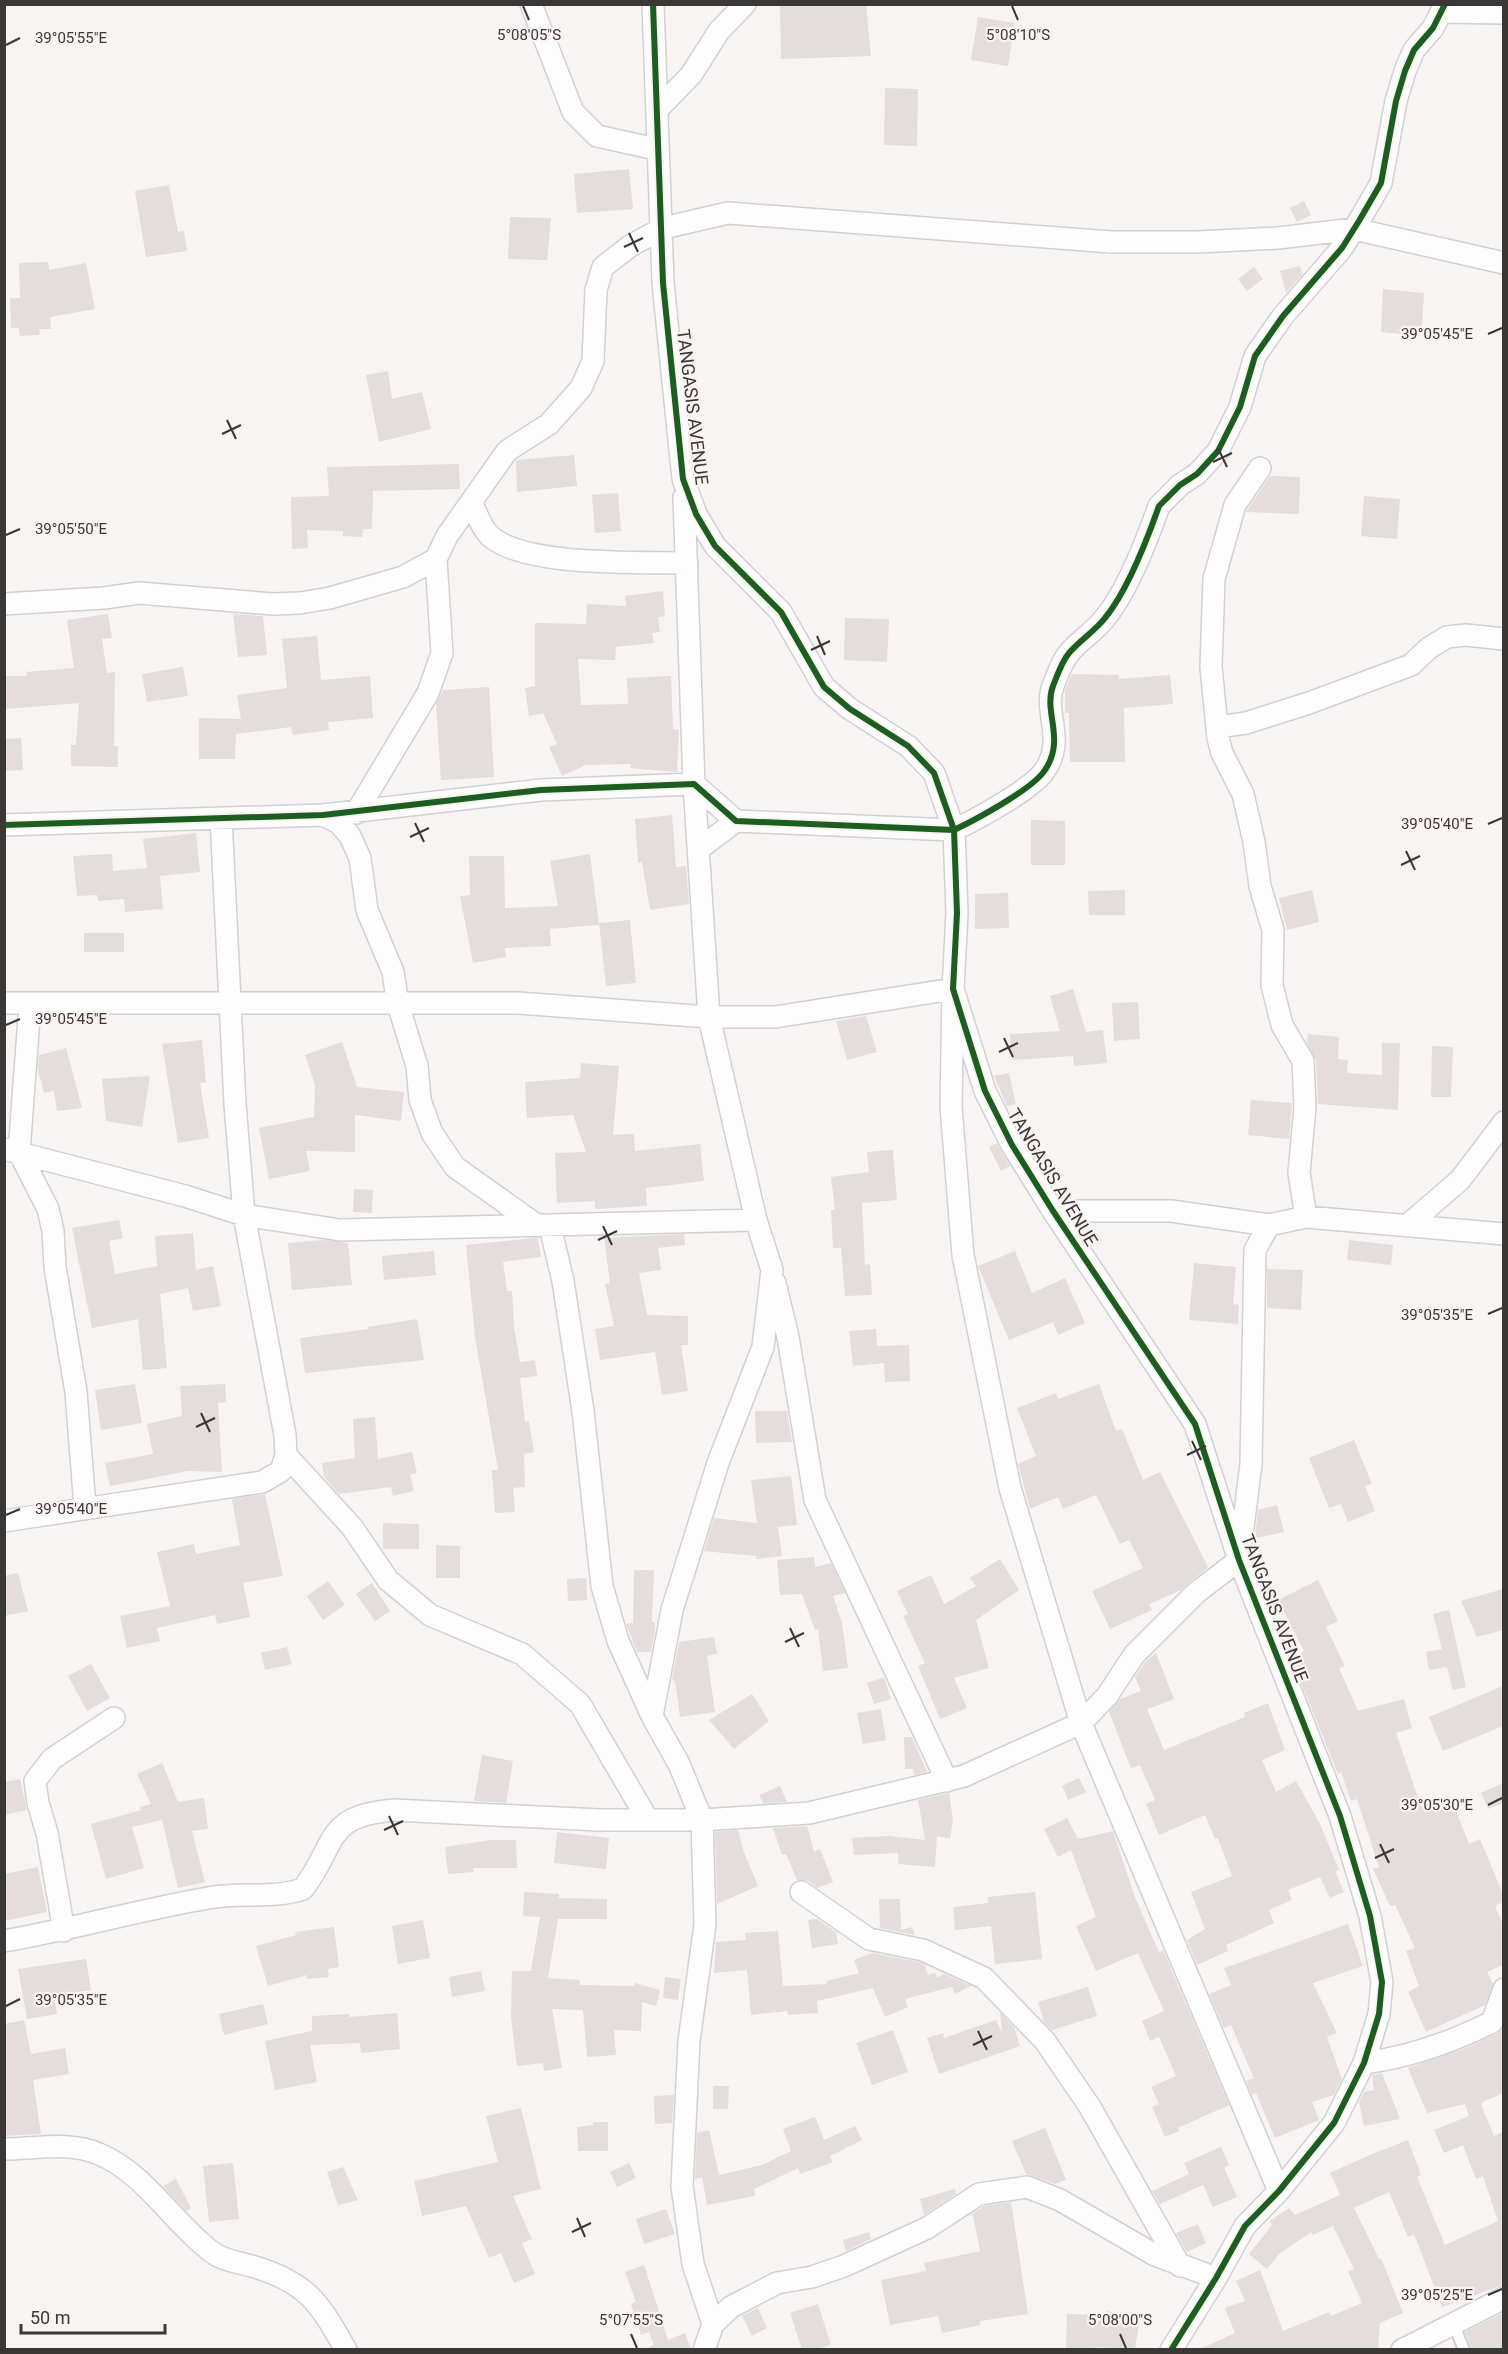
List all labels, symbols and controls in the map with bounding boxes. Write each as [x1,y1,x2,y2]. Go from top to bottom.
text: 5°08'05"S [497,26,561,44]
text: 5°08'10"S [986,26,1050,44]
text: 39°05'55"E [35,29,108,47]
text: 39°05'45"E [1401,325,1474,343]
street label: TANGASIS AVENUE [673,328,713,486]
text: 39°05'50"E [35,520,108,538]
text: 39°05'40"E [1401,815,1474,833]
text: 39°05'45"E [35,1010,108,1028]
street label: TANGASIS AVENUE [1004,1104,1102,1250]
text: 39°05'35"E [1401,1306,1474,1324]
text: 39°05'40"E [35,1500,108,1518]
street label: TANGASIS AVENUE [1237,1531,1313,1685]
text: 39°05'30"E [1401,1796,1474,1814]
text: 39°05'35"E [35,1991,108,2009]
text: 39°05'25"E [1401,2286,1474,2304]
scale bar [21,2297,165,2335]
text: 50 m [30,2307,70,2328]
text: 5°07'55"S [599,2311,663,2329]
text: 5°08'00"S [1088,2311,1152,2329]

